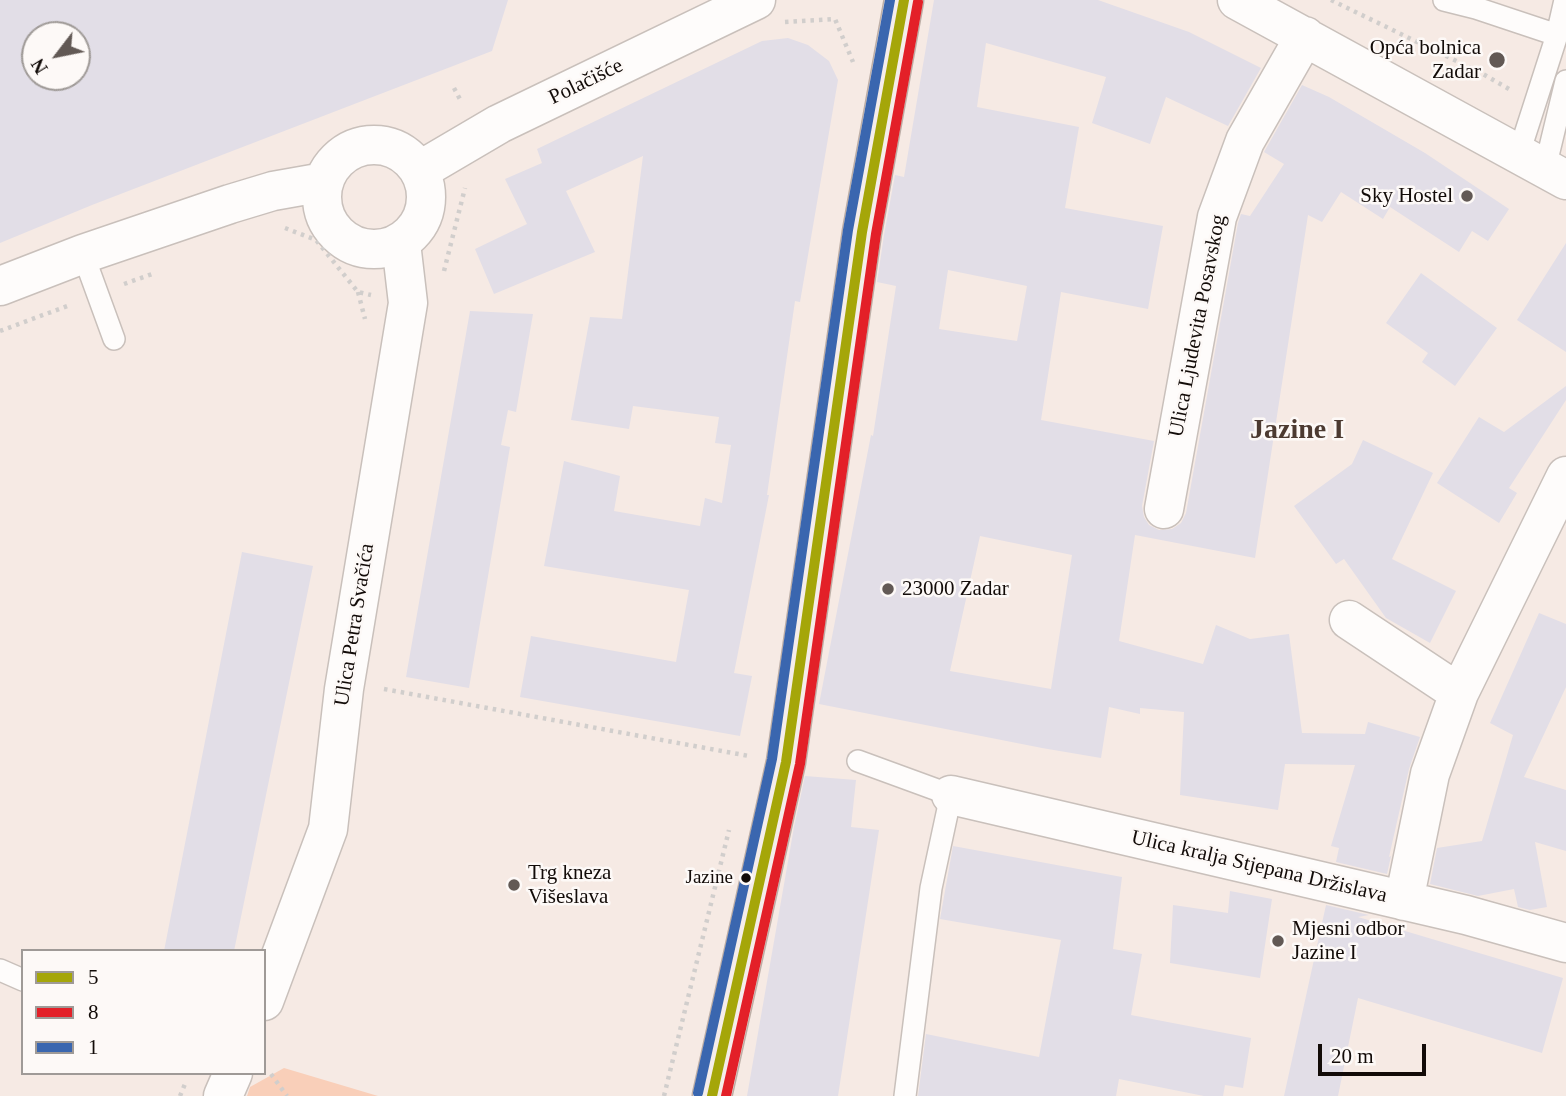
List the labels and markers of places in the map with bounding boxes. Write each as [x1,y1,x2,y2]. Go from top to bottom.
place label: Opća bolnica Zadar [1370,35,1481,85]
marker: Opća bolnica Zadar [1487,50,1507,70]
place label: Sky Hostel [1360,183,1453,209]
marker: Sky Hostel [1459,188,1475,204]
place label: 23000 Zadar [902,576,1009,602]
marker: 23000 Zadar [880,581,896,597]
place label: Trg kneza Višeslava [528,860,611,910]
place label: Jazine [686,867,733,889]
marker: Jazine [739,871,753,885]
marker: Trg kneza Višeslava [506,877,522,893]
place label: Mjesni odbor Jazine I [1292,916,1405,966]
marker: Mjesni odbor Jazine I [1270,933,1286,949]

